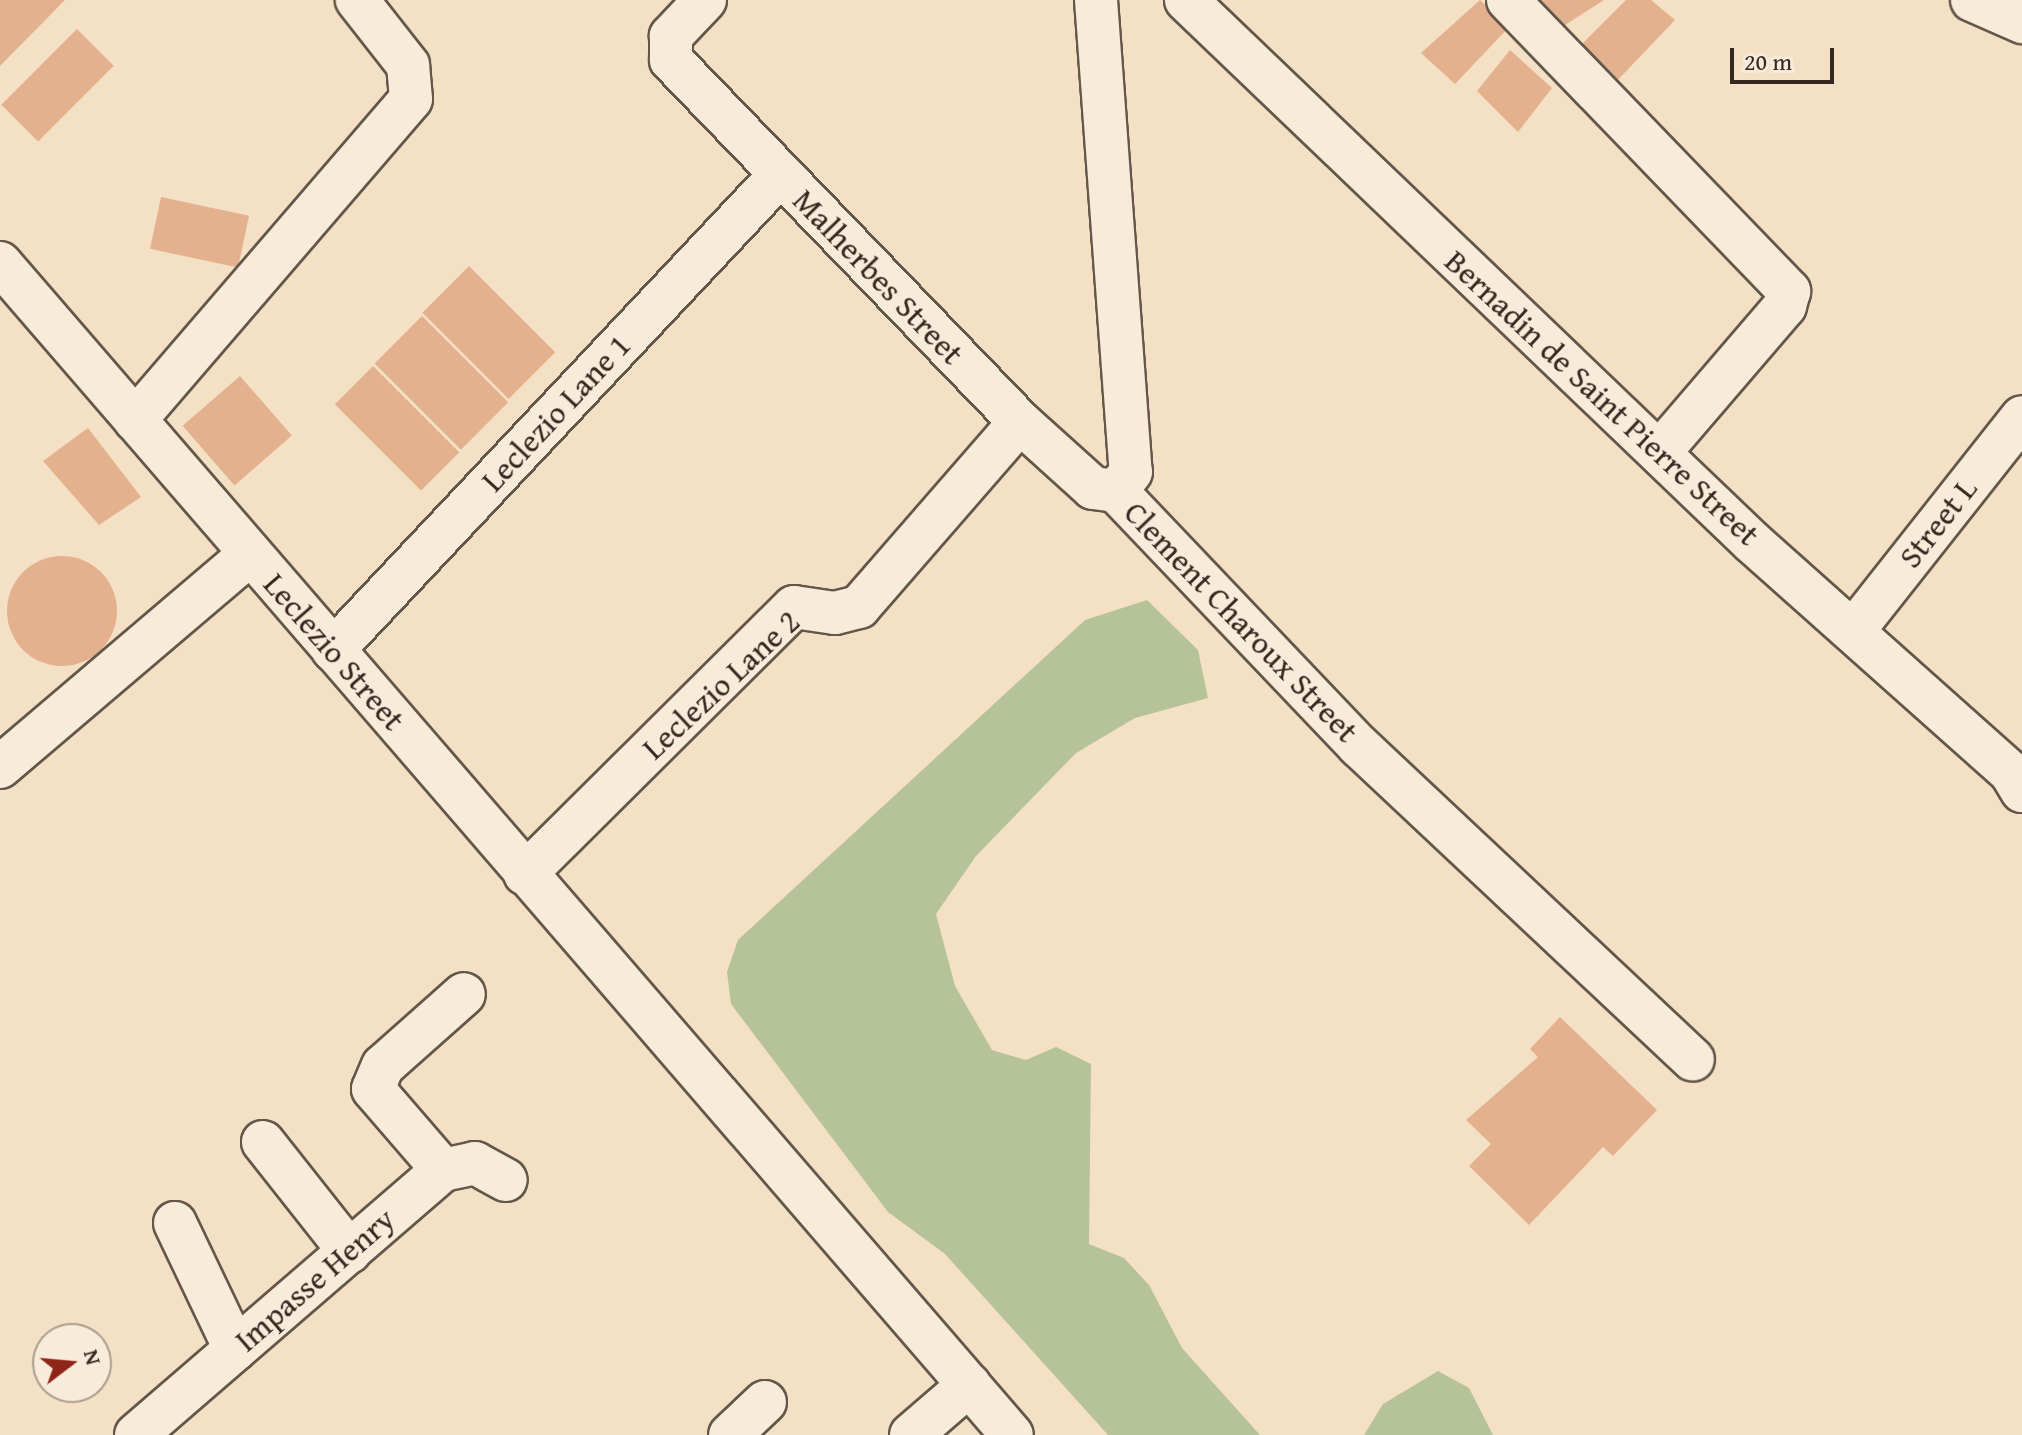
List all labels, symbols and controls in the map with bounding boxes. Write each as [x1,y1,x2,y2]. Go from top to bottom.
scale bar [1734,32,1838,82]
text: 20 m [1744,44,1792,79]
street label: Malherbes Street [785,181,971,373]
street label: Bernadin de Saint Pierre Street [1437,242,1767,554]
street label: Leclezio Lane 1 [473,326,639,500]
street label: Street L [1891,470,1985,576]
street label: Clement Charoux Street [1116,494,1366,750]
street label: Leclezio Street [255,566,413,738]
street label: Leclezio Lane 2 [634,602,808,768]
street label: Impasse Henry [227,1200,403,1360]
north arrow [32,1323,112,1403]
text: N [76,1345,111,1368]

